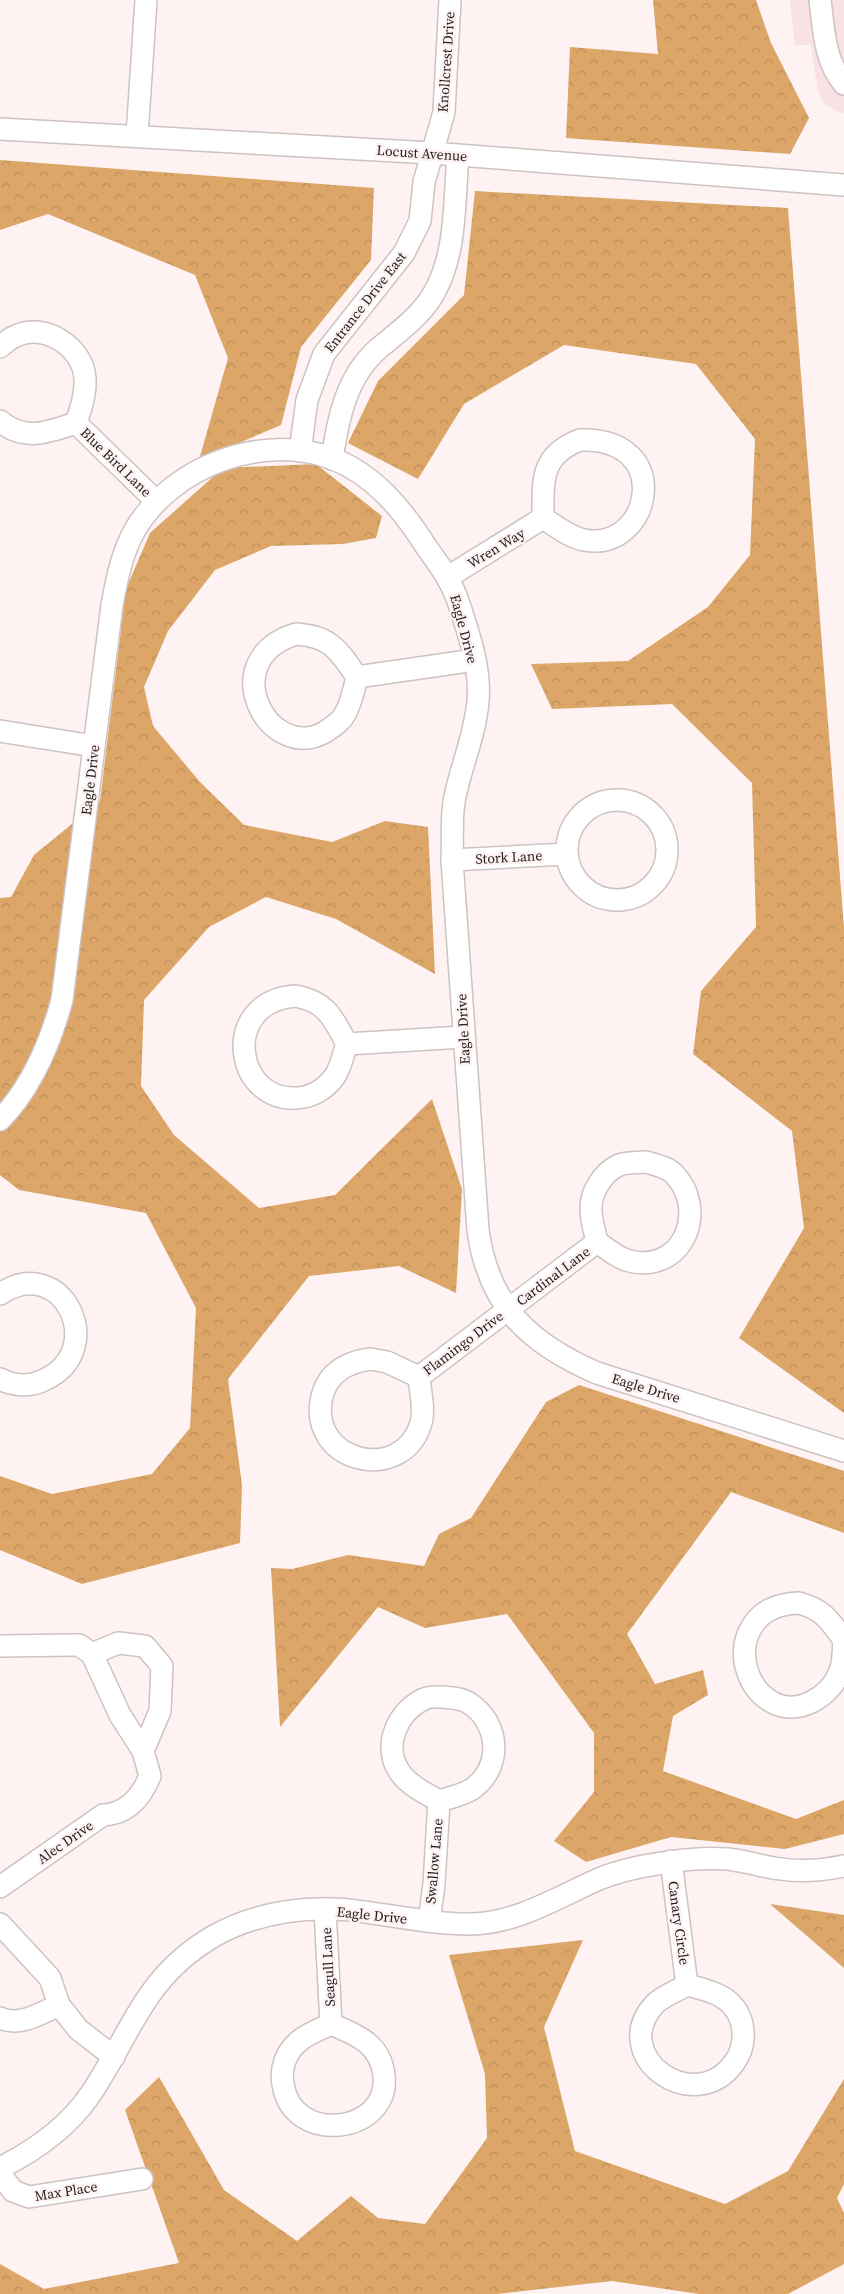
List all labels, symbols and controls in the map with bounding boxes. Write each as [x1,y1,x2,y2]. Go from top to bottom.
street label: Knollcrest Drive [432,11,460,113]
street label: Locust Avenue [376,140,468,166]
street label: Entrance Drive East [319,247,411,357]
street label: Blue Bird Lane [76,423,156,501]
street label: Wren Way [464,523,529,573]
street label: Eagle Drive [445,592,483,666]
street label: Eagle Drive [76,744,104,816]
street label: Stork Lane [475,845,543,869]
street label: Eagle Drive [451,993,475,1065]
street label: Cardinal Lane [512,1242,594,1310]
street label: Flamingo Drive [419,1306,507,1380]
street label: Eagle Drive [609,1368,683,1408]
street label: Alec Drive [33,1815,97,1869]
street label: Swallow Lane [420,1818,448,1904]
street label: Canary Circle [663,1880,695,1966]
street label: Eagle Drive [336,1901,408,1929]
street label: Seagull Lane [316,1927,340,2007]
street label: Max Place [33,2176,99,2206]

